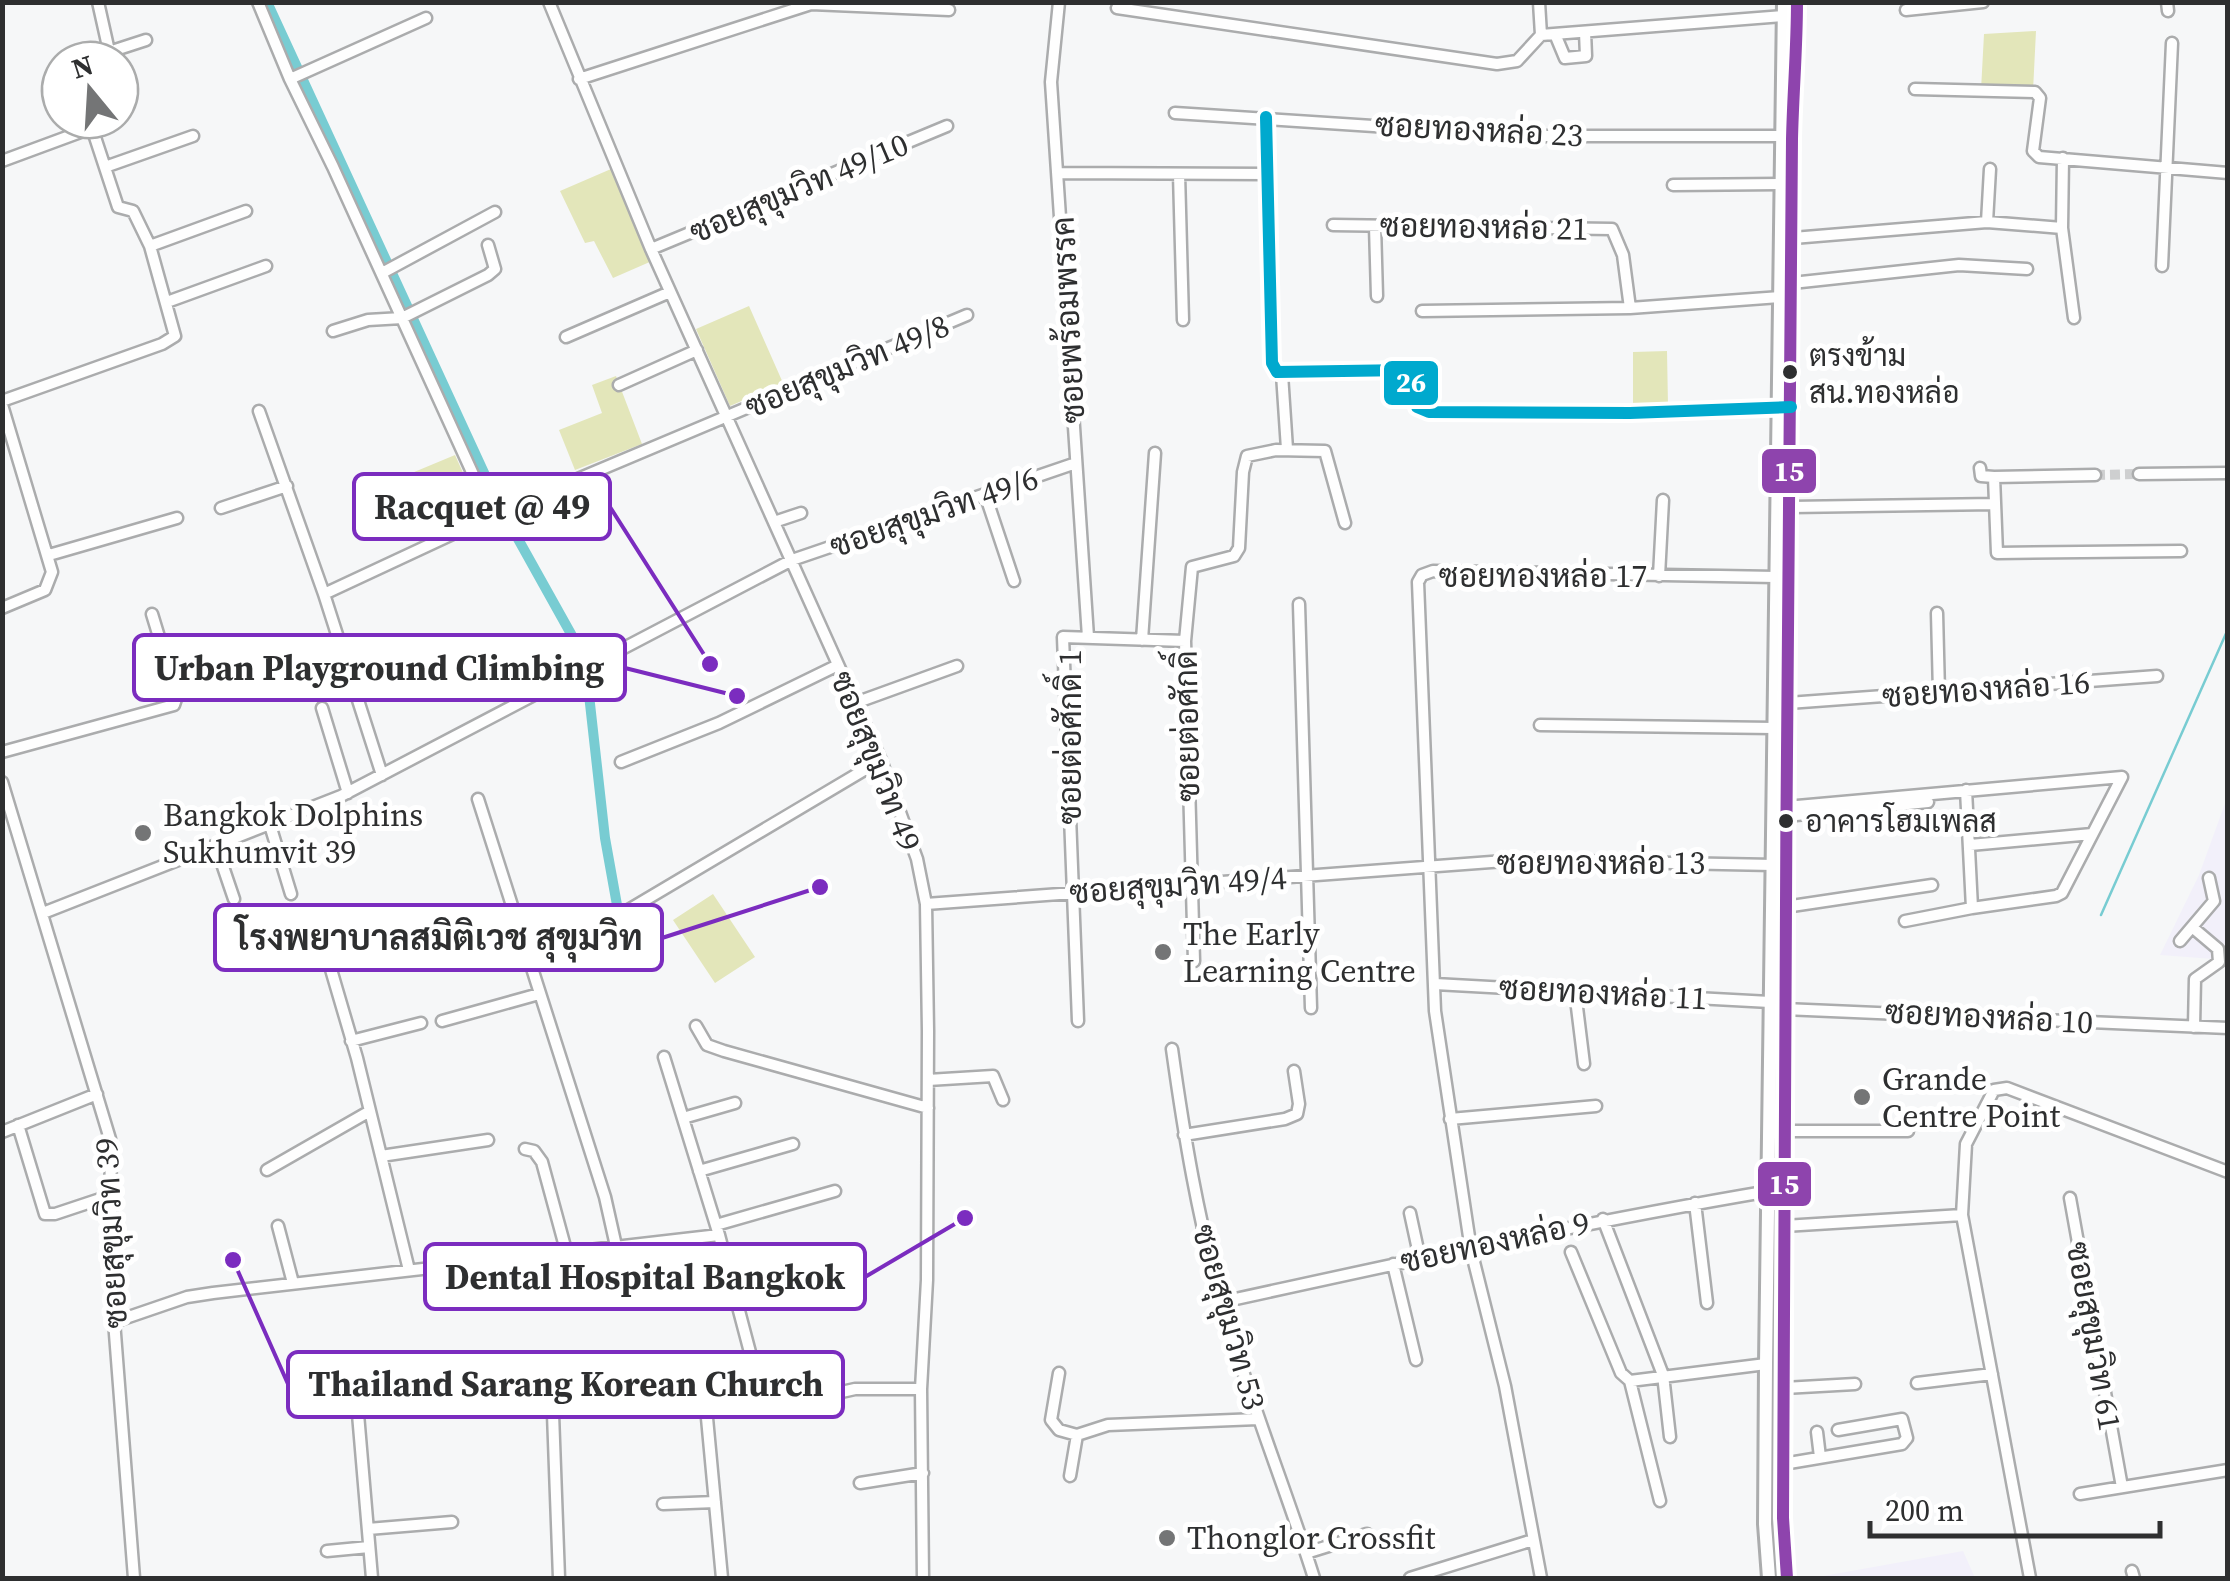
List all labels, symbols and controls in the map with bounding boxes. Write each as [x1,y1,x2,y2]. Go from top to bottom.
north arrow [40,40,140,140]
text: N [67,45,98,87]
street label: ซอยทองหล่อ 23 [1374,103,1584,157]
street label: ซอยสุขุมวิท 49/10 [683,122,915,254]
street label: ซอยทองหล่อ 21 [1379,203,1589,251]
street label: ซอยพร้อมพรรค [1041,215,1095,425]
street label: ซอยสุขุมวิท 49/8 [738,303,956,429]
place label: ตรงข้าม สน.ทองหล่อ [1809,335,1960,413]
line badge: 26 [1382,359,1440,407]
marker: ตรงข้าม สน.ทองหล่อ [1780,362,1800,382]
text: 26 [1396,363,1426,401]
line badge: 15 [1760,447,1818,495]
text: 15 [1774,452,1804,490]
street label: ซอยสุขุมวิท 49/6 [824,456,1044,568]
callout: Racquet @ 49 [354,474,610,539]
text: Racquet @ 49 [374,483,590,531]
street label: ซอยทองหล่อ 17 [1439,554,1647,598]
callout: Urban Playground Climbing [134,635,625,700]
text: Urban Playground Climbing [154,644,604,692]
street label: ซอยต่อศักดิ์ 1 [1042,649,1092,825]
street label: ซอยต่อศักดิ์ [1158,650,1210,802]
street label: ซอยทองหล่อ 16 [1881,660,2091,718]
street label: ซอยสุขุมวิท 49 [820,664,932,858]
place label: Bangkok Dolphins Sukhumvit 39 [163,793,423,874]
place label: อาคารโฮมเพลส [1805,801,1997,842]
marker: อาคารโฮมเพลส [1776,811,1796,831]
marker: Bangkok Dolphins Sukhumvit 39 [132,822,154,844]
street label: ซอยทองหล่อ 13 [1497,841,1705,885]
street label: ซอยสุขุมวิท 49/4 [1068,855,1288,915]
callout: โรงพยาบาลสมิติเวช สุขุมวิท [215,905,662,970]
place label: The Early Learning Centre [1183,912,1416,993]
text: โรงพยาบาลสมิติเวช สุขุมวิท [233,914,643,963]
marker: The Early Learning Centre [1152,941,1174,963]
street label: ซอยทองหล่อ 11 [1498,966,1708,1020]
street label: ซอยทองหล่อ 10 [1884,990,2094,1044]
place label: Grande Centre Point [1882,1057,2061,1138]
marker: Grande Centre Point [1851,1086,1873,1108]
street label: ซอยสุขุมวิท 39 [84,1137,138,1329]
line badge: 15 [1756,1160,1813,1208]
text: 15 [1769,1165,1799,1203]
street label: ซอยทองหล่อ 9 [1396,1200,1594,1284]
street label: ซอยสุขุมวิท 53 [1182,1219,1276,1415]
street label: ซอยสุขุมวิท 61 [2056,1238,2132,1434]
callout: Dental Hospital Bangkok [425,1244,865,1309]
text: Dental Hospital Bangkok [445,1253,845,1301]
callout: Thailand Sarang Korean Church [288,1352,843,1417]
text: Thailand Sarang Korean Church [308,1360,824,1408]
scale bar [1870,1476,2160,1538]
text: 200 m [1885,1490,1964,1531]
place label: Thonglor Crossfit [1187,1516,1436,1560]
marker: Thonglor Crossfit [1156,1527,1178,1549]

